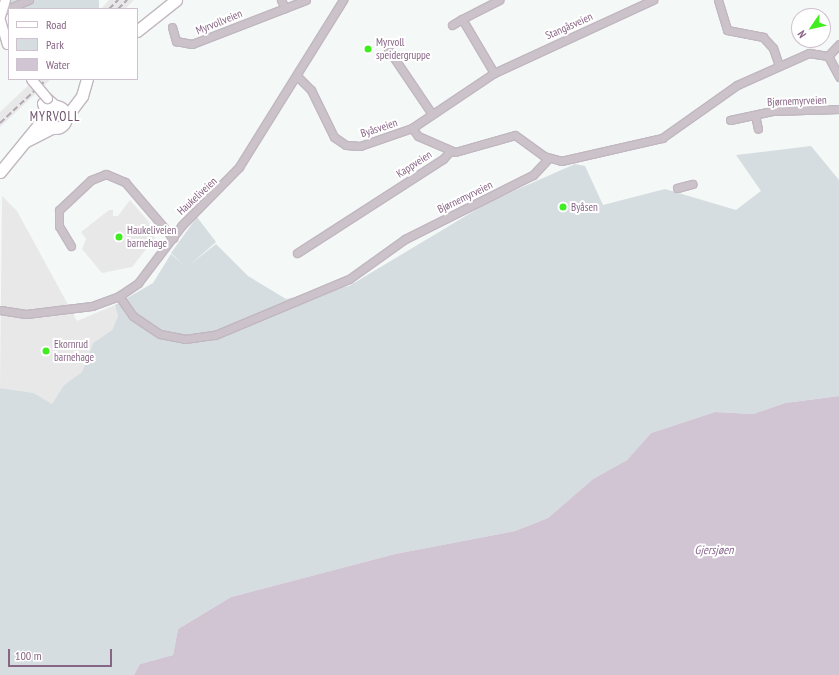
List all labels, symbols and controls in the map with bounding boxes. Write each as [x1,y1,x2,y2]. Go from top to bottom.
street label: Myrvollveien [194,7,244,37]
legend [8,8,138,80]
north arrow [791,8,831,48]
street label: Stangåsveien [543,10,595,42]
text: Road [46,17,66,32]
text: N [794,28,809,41]
place label: Myrvoll speidergruppe [376,36,430,62]
text: Park [46,37,64,52]
marker: Myrvoll speidergruppe [363,44,373,54]
text: Water [46,57,70,72]
street label: Bjørnemyrveien [767,93,827,109]
district label: MYRVOLL [30,109,80,125]
street label: Byåsveien [359,116,399,140]
street label: Kappveien [394,148,434,180]
street label: Haukeliveien [174,174,220,218]
street label: Bjørnemyrveien [435,178,495,216]
place label: Byåsen [571,200,598,214]
marker: Byåsen [558,202,568,212]
place label: Haukeliveien barnehage [127,224,176,250]
marker: Haukeliveien barnehage [114,232,124,242]
place label: Ekornrud barnehage [54,338,94,364]
marker: Ekornrud barnehage [41,346,51,356]
water label: Gjersjøen [695,543,733,557]
scale bar [10,641,114,667]
text: 100 m [15,648,42,663]

